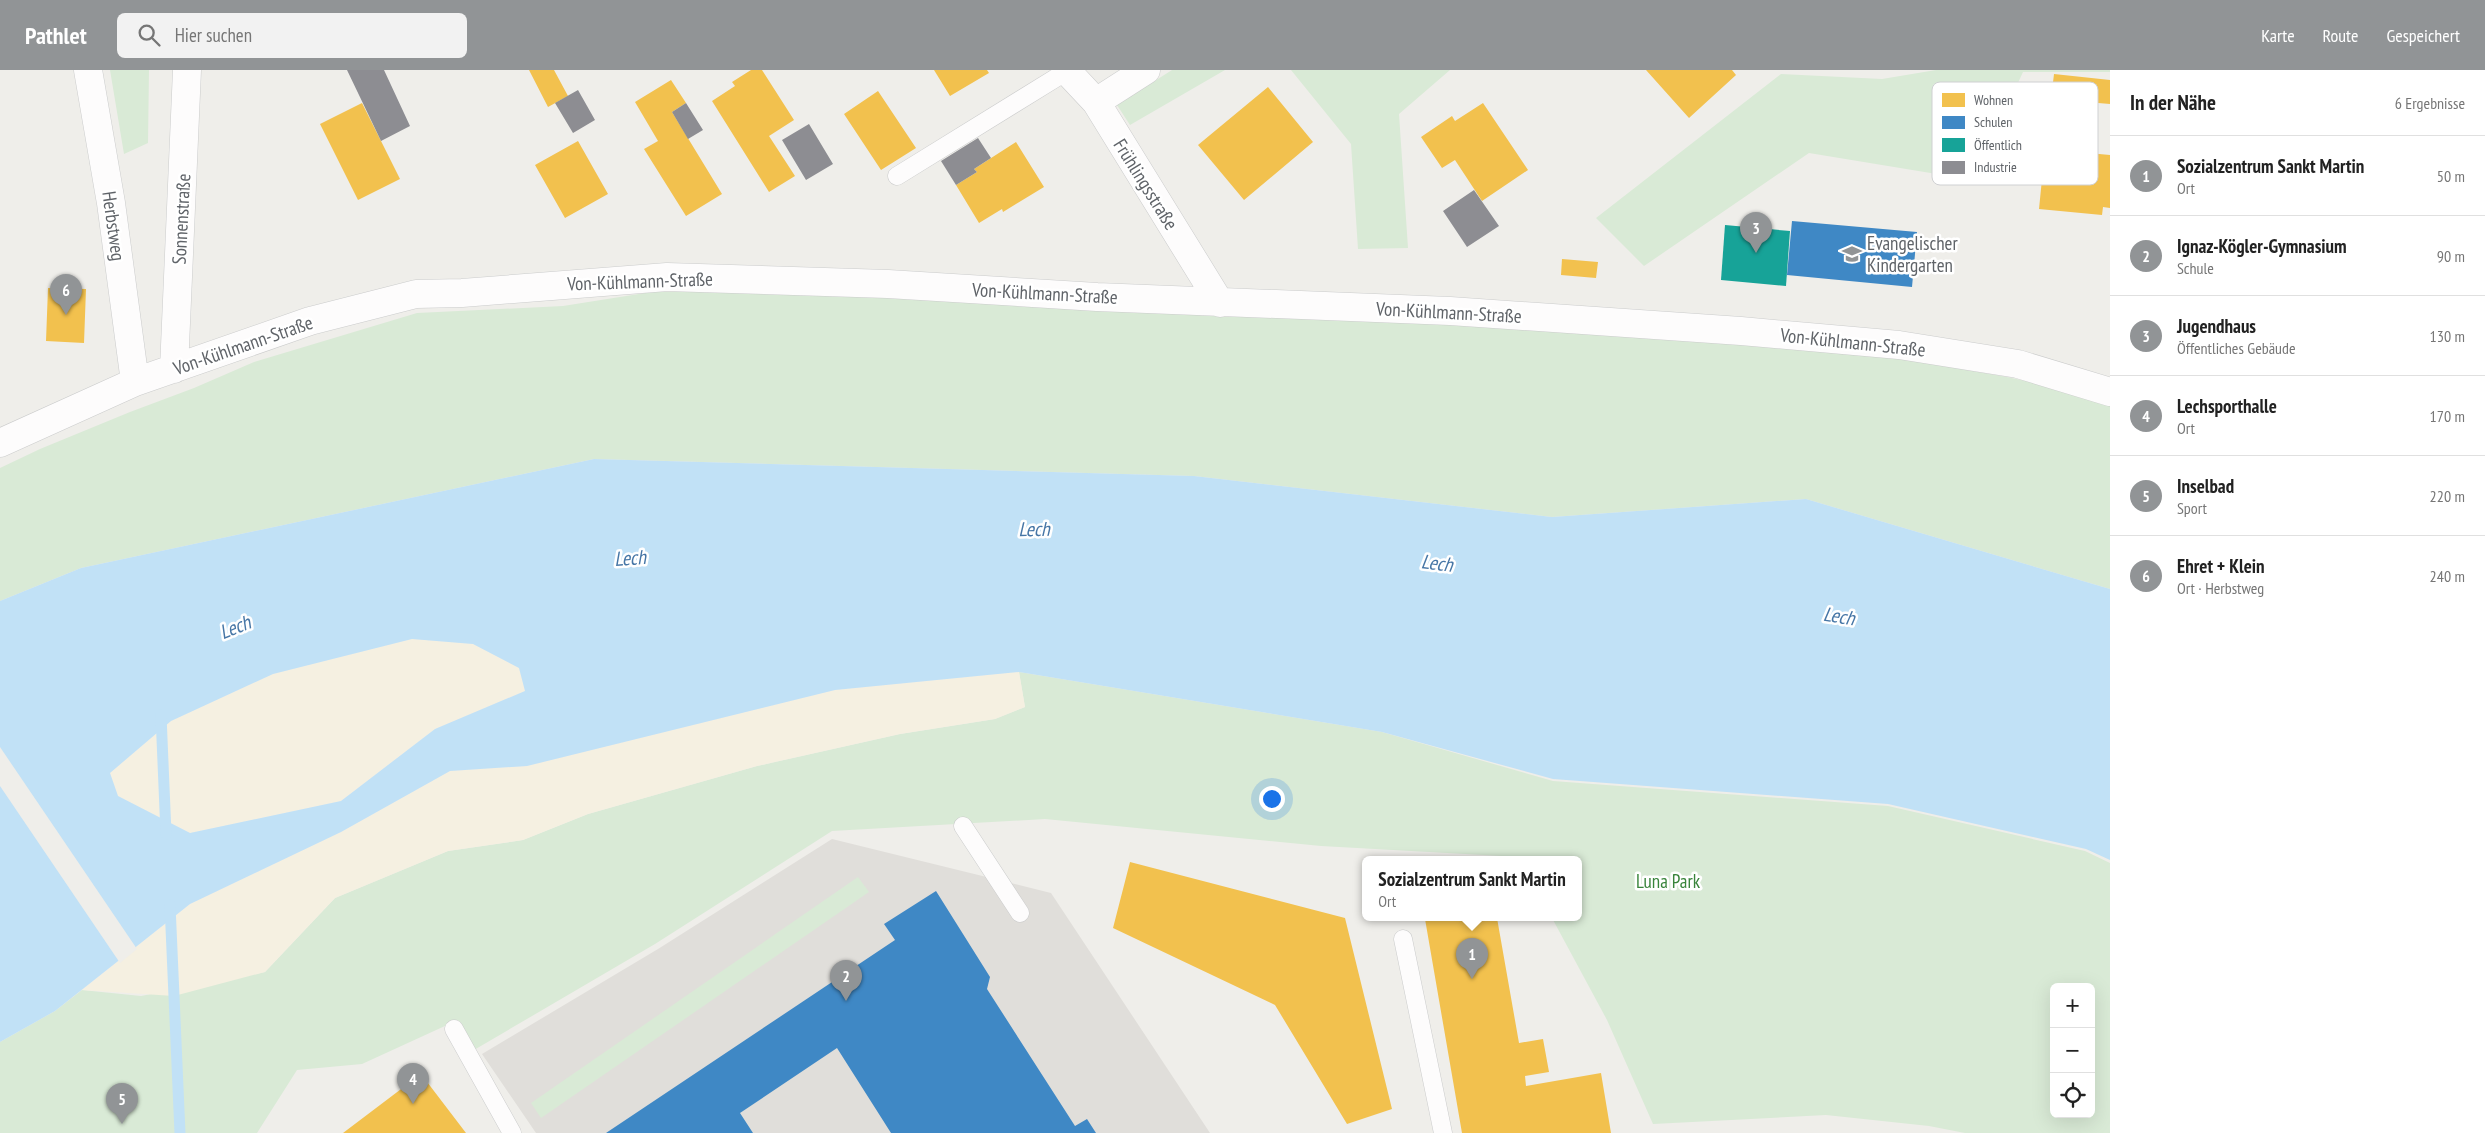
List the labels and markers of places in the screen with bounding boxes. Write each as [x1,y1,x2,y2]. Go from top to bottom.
pin: 3 [1740,212,1772,253]
place label: Evangelischer Kindergarten [1867,231,1958,277]
school or university icon: Evangelischer Kindergarten [1841,243,1863,265]
pin: 6 [50,274,82,315]
pin: 1 [1456,938,1488,979]
pin: 2 [830,960,862,1001]
pin: 4 [397,1063,429,1104]
pin: 5 [106,1083,138,1124]

